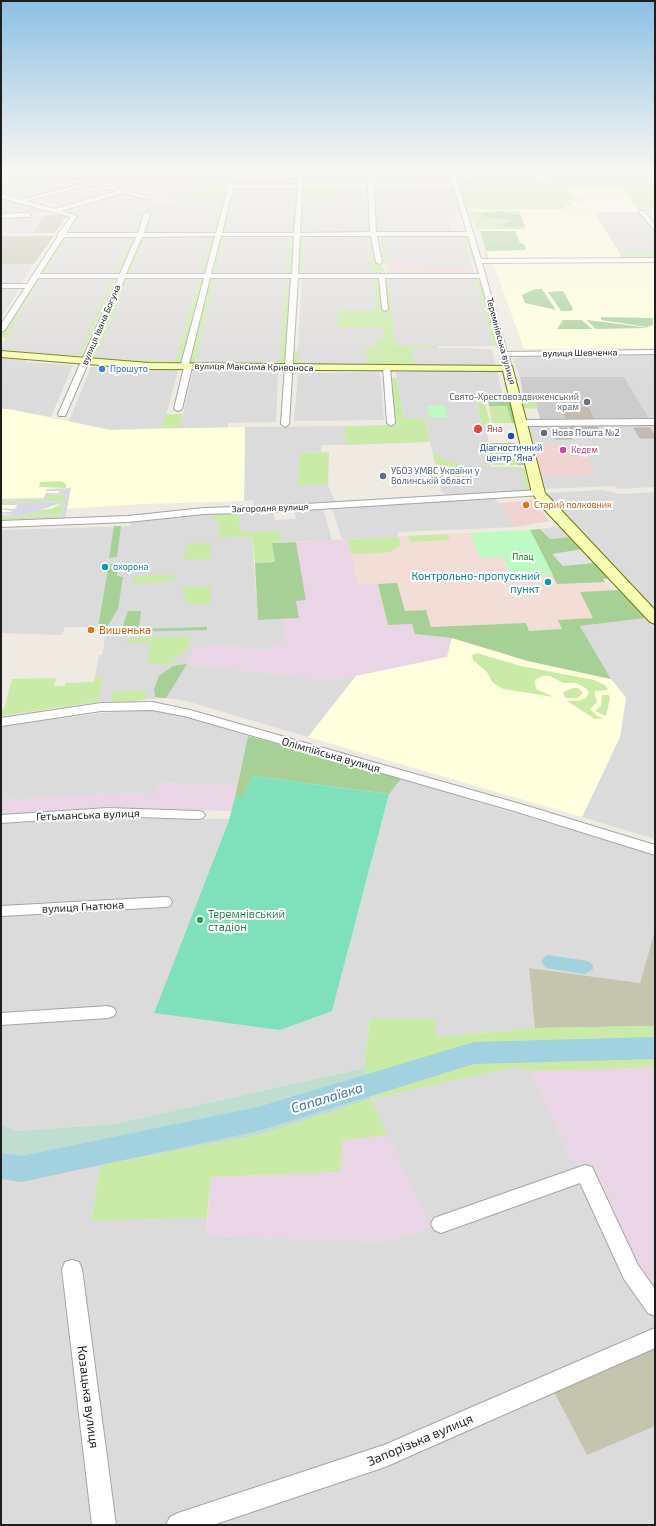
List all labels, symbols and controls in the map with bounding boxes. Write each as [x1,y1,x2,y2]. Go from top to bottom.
street label: вулиця Івана Богуна [79,283,123,367]
street label: Теремнівська вулиця [484,296,518,386]
street label: вулиця Шевченка [542,347,618,359]
street label: вулиця Максима Кривоноса [194,361,314,373]
marker: Прошуто [97,364,107,374]
place label: Прошуто [110,364,148,374]
place label: Свято-Хрестовоздвиженський храм [449,392,579,413]
marker: Свято-Хрестовоздвиженський храм [582,397,592,407]
marker: Яна [472,423,484,435]
place label: Яна [487,424,503,434]
marker: Нова Пошта №2 [539,428,549,438]
place label: Нова Пошта №2 [552,428,620,438]
marker: Діагностичний центр "Яна" [506,431,516,441]
place label: Діагностичний центр "Яна" [480,443,542,464]
marker: Кедем [558,445,568,455]
place label: Кедем [571,445,598,455]
place label: УБОЗ УМВС України у Волинськiй області [391,466,479,487]
marker: УБОЗ УМВС України у Волинськiй області [378,471,388,481]
marker: Старий полковник [521,500,531,510]
place label: Старий полковник [534,500,612,510]
street label: Загородня вулиця [231,501,309,515]
park label: Плац [512,552,534,562]
marker: охорона [100,562,110,572]
place label: охорона [113,562,148,572]
place label: Контрольно-пропускний пункт [412,569,540,595]
marker: Контрольно-пропускний пункт [543,577,553,587]
place label: Вишенька [99,623,151,637]
marker: Вишенька [86,625,96,635]
street label: Олімпійська вулиця [280,735,382,775]
street label: Гетьманська вулиця [36,807,140,823]
street label: вулиця Гнатюка [42,898,124,916]
place label: Теремнівський стадіон [208,907,285,933]
marker: Теремнівський стадіон [195,915,205,925]
water label: Сапалаївка [289,1079,365,1117]
street label: Козацька вулиця [74,1345,102,1449]
street label: Запорізька вулиця [365,1411,475,1469]

